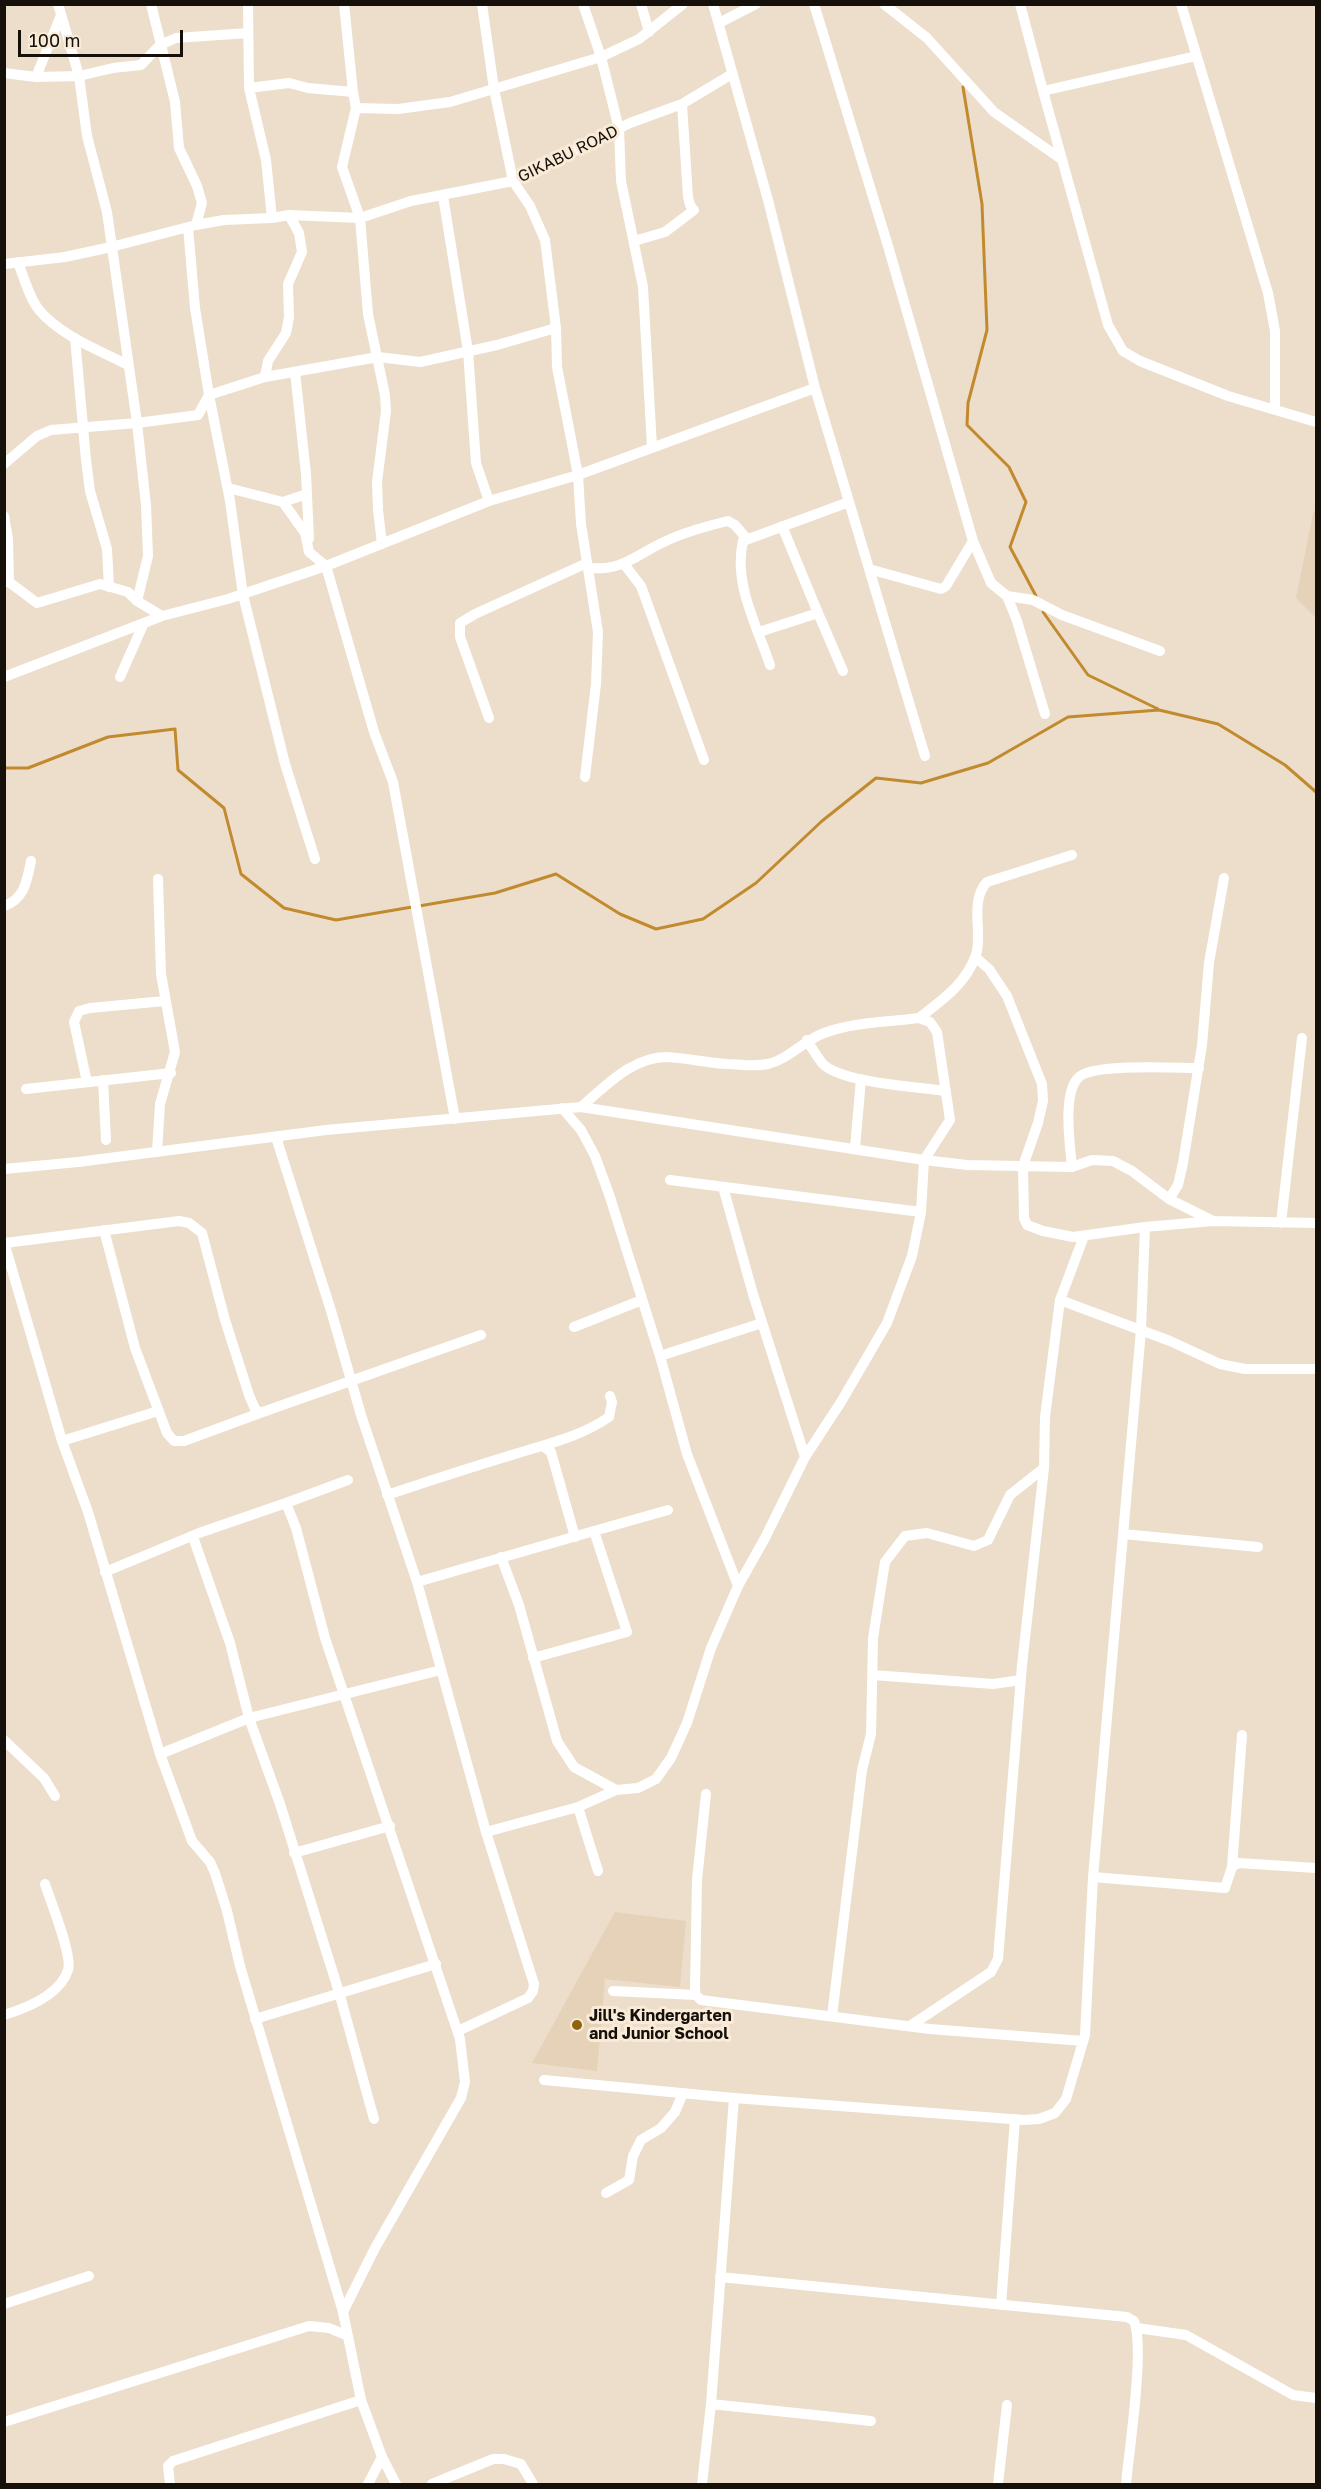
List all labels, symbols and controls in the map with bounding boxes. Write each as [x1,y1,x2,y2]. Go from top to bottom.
scale bar [21,18,186,56]
text: 100 m [29,29,80,51]
street label: GIKABU ROAD [515,121,621,187]
place label: Jill's Kindergarten and Junior School [589,2006,732,2044]
marker: Jill's Kindergarten and Junior School [570,2018,584,2032]

